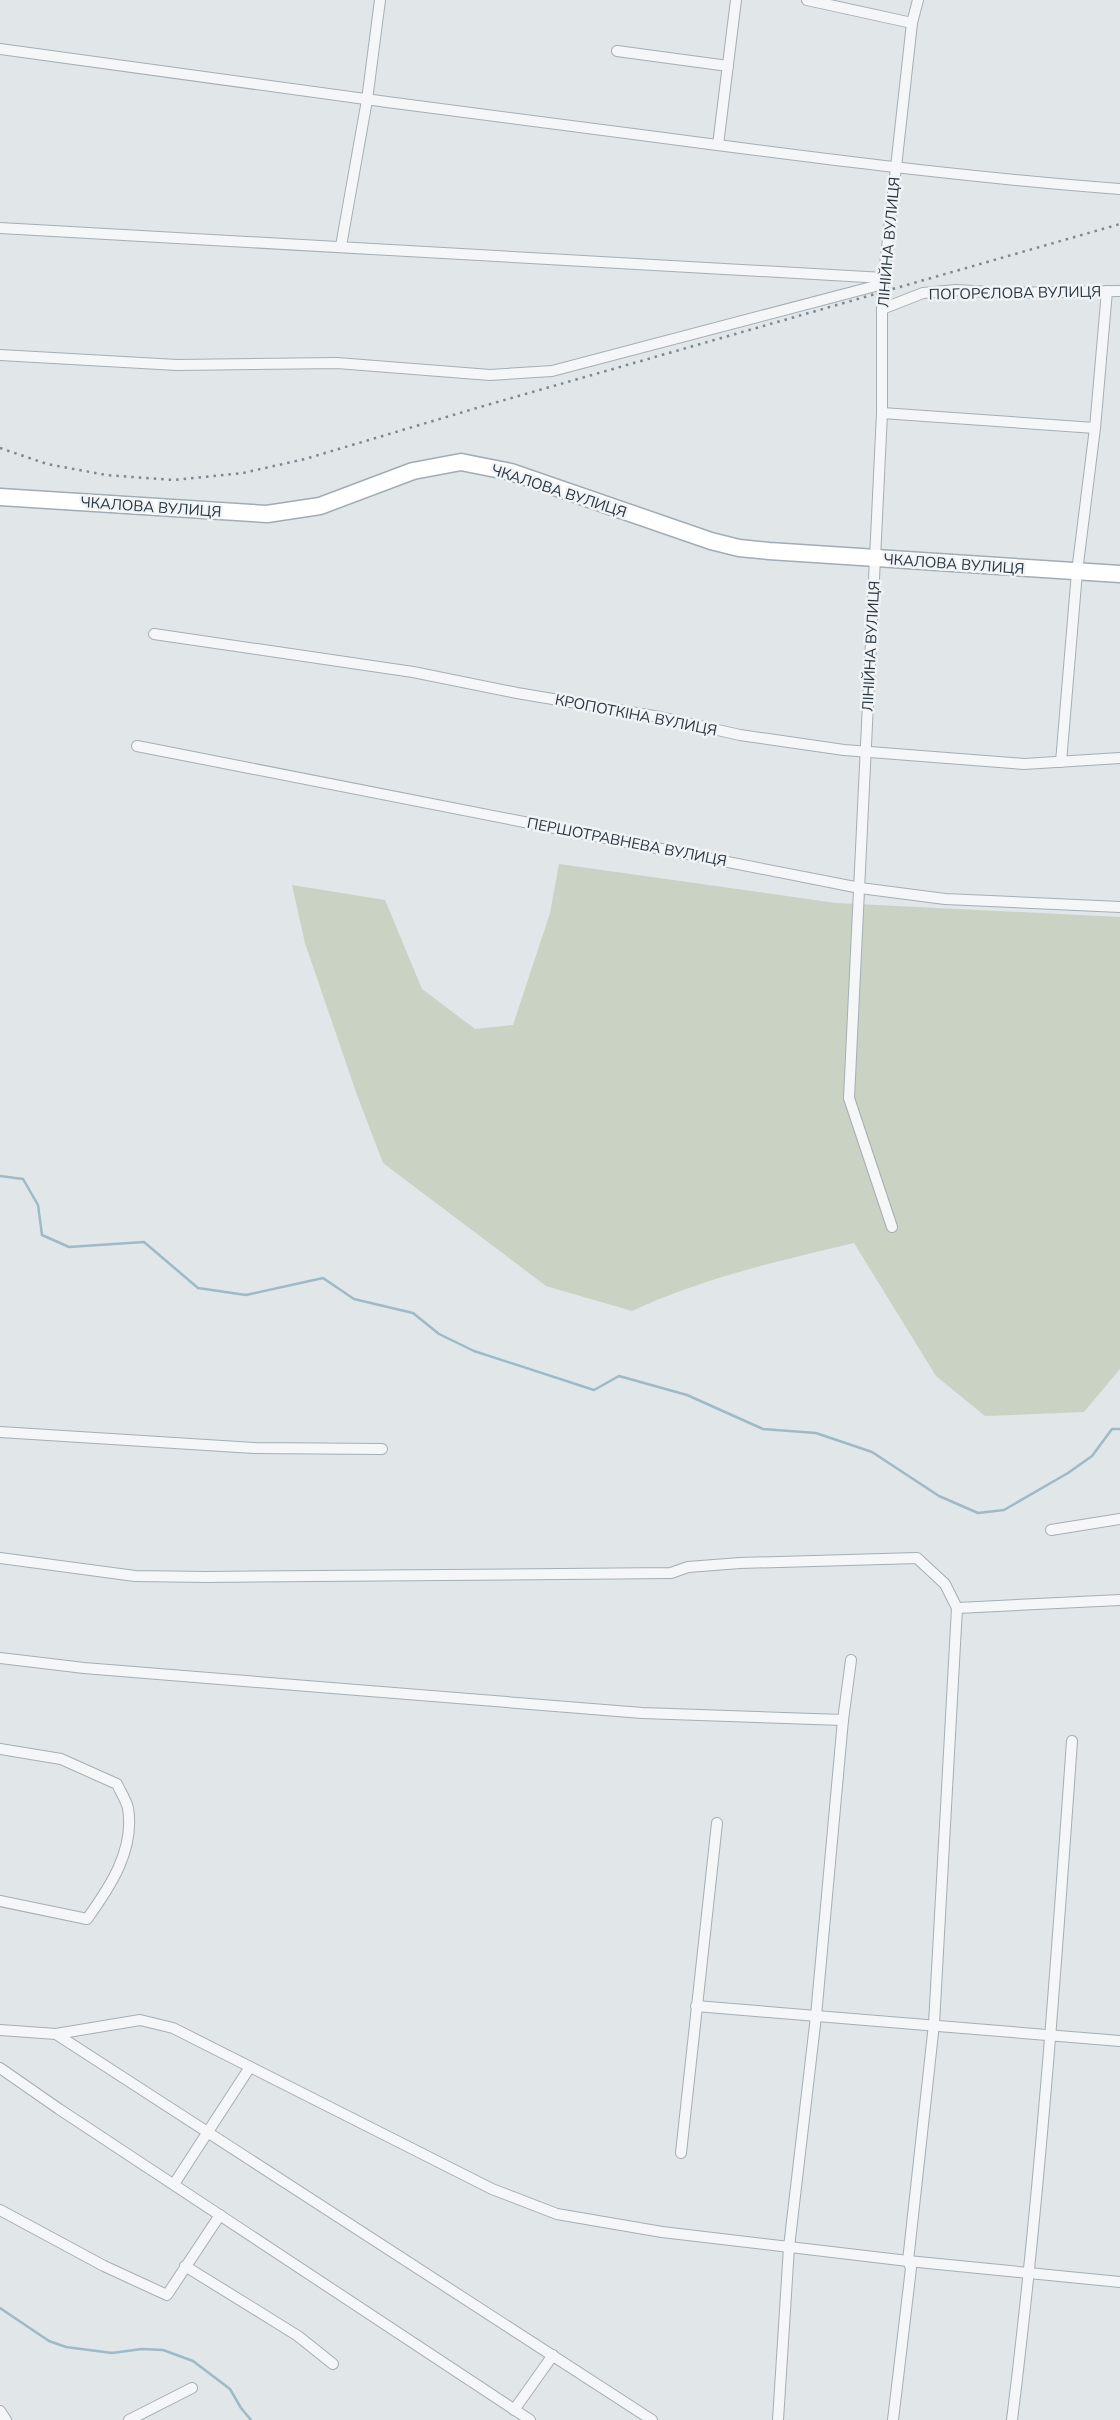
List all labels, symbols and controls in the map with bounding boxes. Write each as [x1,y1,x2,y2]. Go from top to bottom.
street label: ЛІНІЙНА ВУЛИЦЯ [873,176,905,308]
street label: ПОГОРЄЛОВА ВУЛИЦЯ [929,281,1101,305]
street label: ЧКАЛОВА ВУЛИЦЯ [489,460,629,522]
street label: ЧКАЛОВА ВУЛИЦЯ [80,492,222,522]
street label: ЧКАЛОВА ВУЛИЦЯ [883,549,1025,579]
street label: ЛІНІЙНА ВУЛИЦЯ [858,580,884,712]
street label: КРОПОТКІНА ВУЛИЦЯ [553,689,719,741]
street label: ПЕРШОТРАВНЕВА ВУЛИЦЯ [525,813,729,871]

